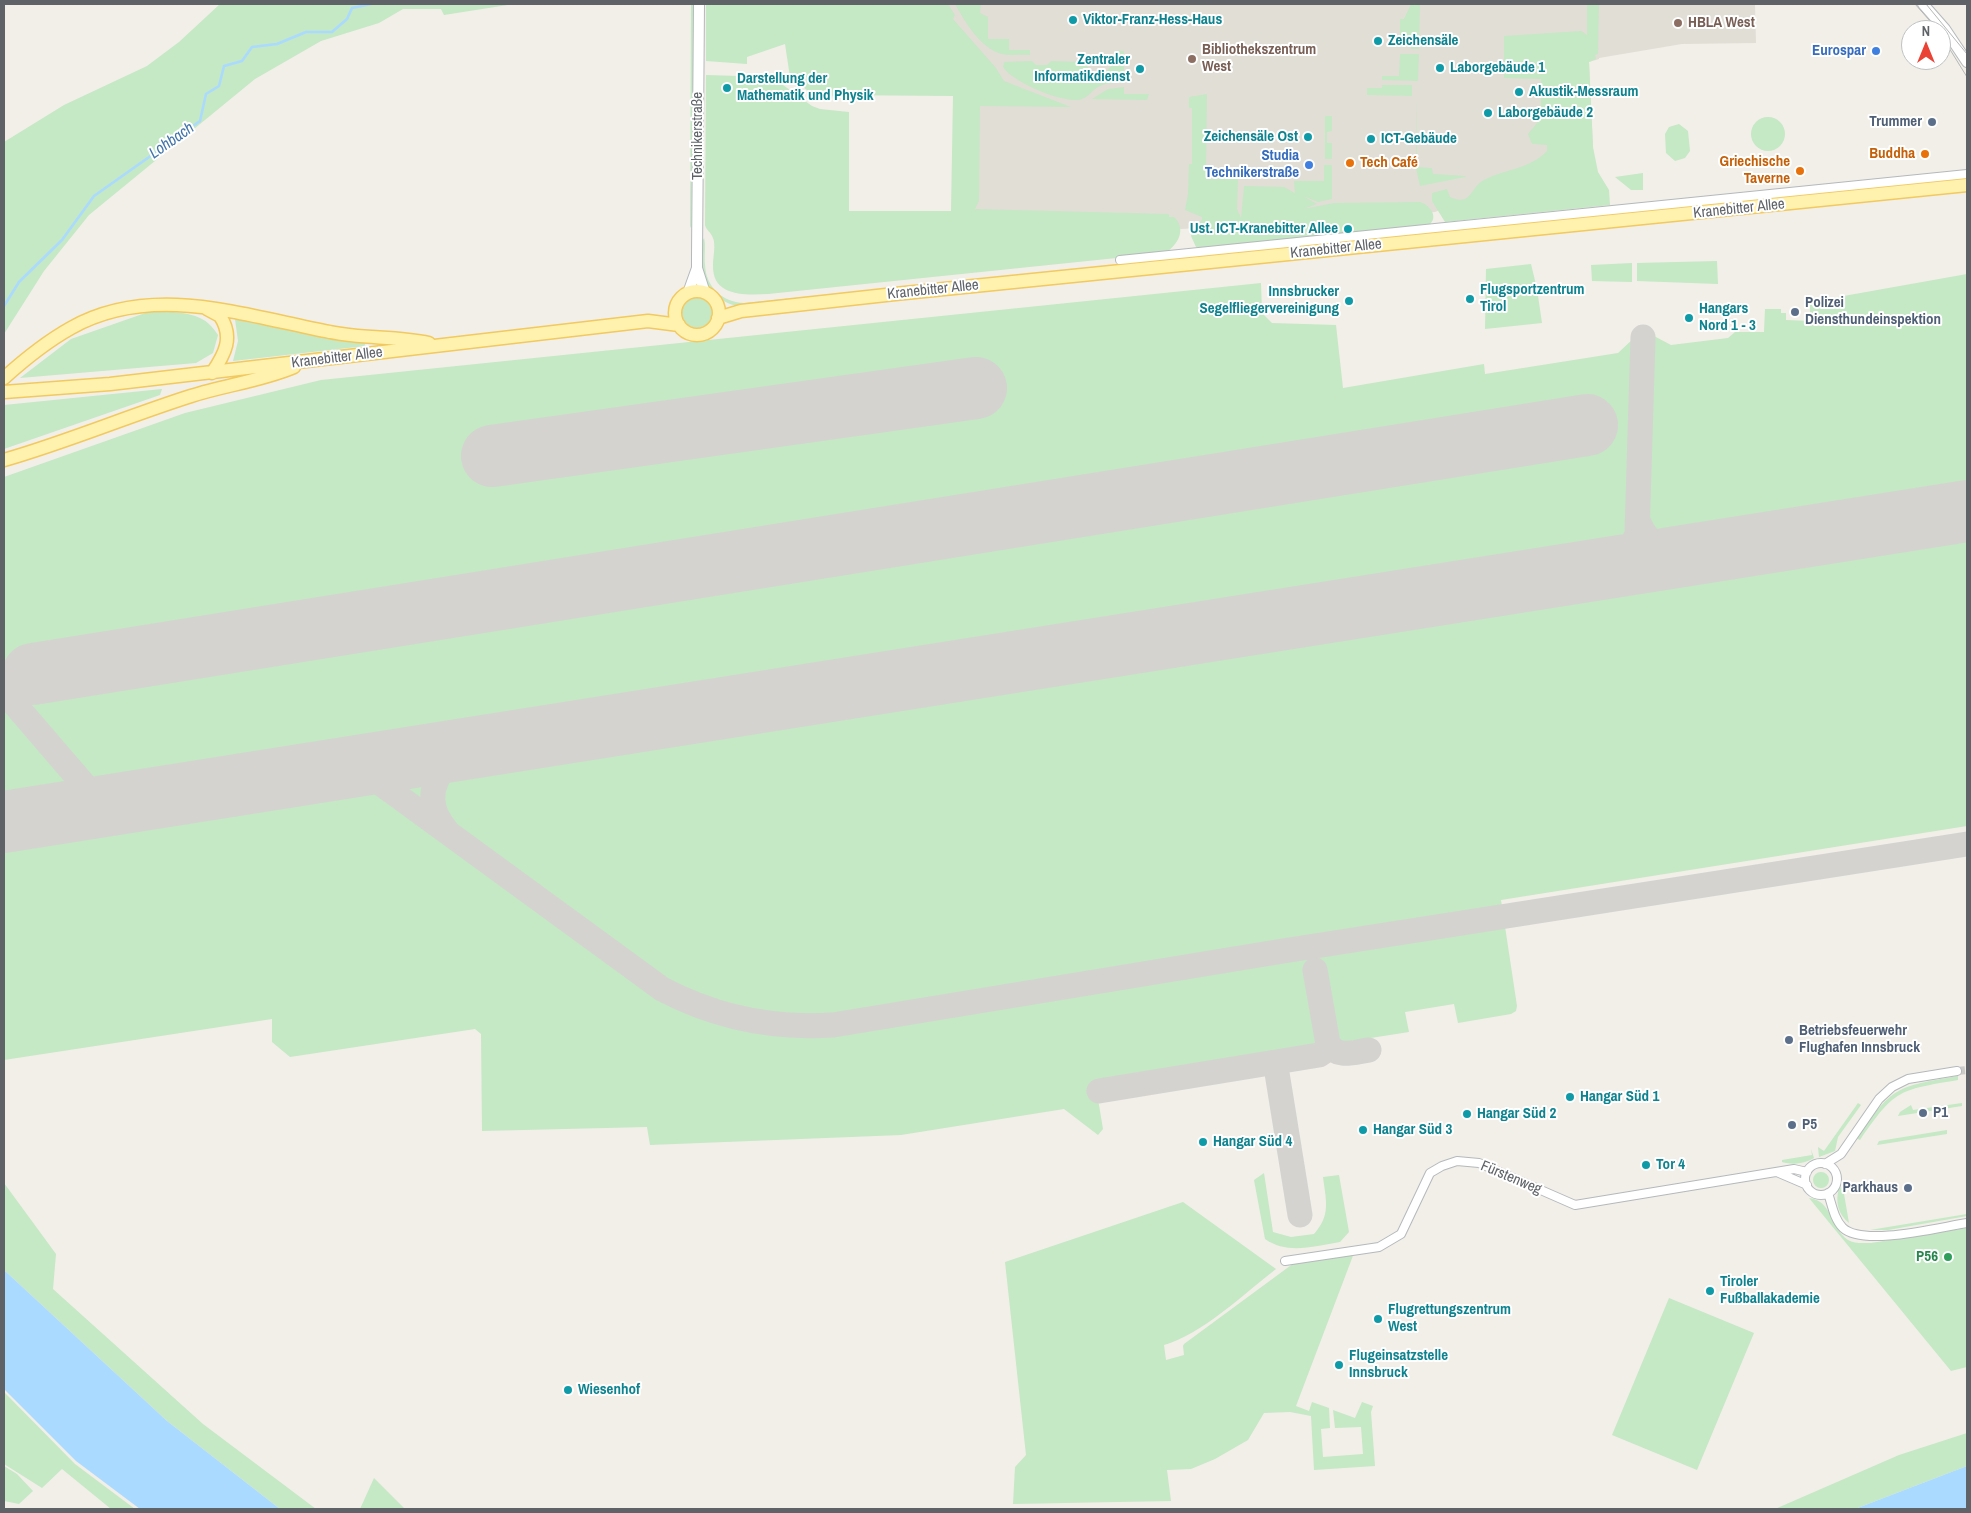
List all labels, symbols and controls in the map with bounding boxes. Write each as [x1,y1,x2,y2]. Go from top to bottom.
place label: Viktor-Franz-Hess-Haus [1083,11,1222,29]
marker: Viktor-Franz-Hess-Haus [1067,14,1079,26]
place label: HBLA West [1688,14,1755,32]
marker: HBLA West [1672,17,1684,29]
north arrow [1901,20,1951,70]
text: N [1922,22,1930,40]
place label: Zeichensäle [1388,32,1458,50]
marker: Zeichensäle [1372,35,1384,47]
place label: Bibliothekszentrum West [1202,41,1316,76]
place label: Eurospar [1812,42,1866,60]
marker: Eurospar [1870,45,1882,57]
place label: Zentraler Informatikdienst [1034,51,1130,86]
marker: Bibliothekszentrum West [1186,53,1198,65]
place label: Laborgebäude 1 [1450,59,1545,77]
marker: Laborgebäude 1 [1434,62,1446,74]
marker: Zentraler Informatikdienst [1134,63,1146,75]
place label: Darstellung der Mathematik und Physik [737,70,874,105]
marker: Darstellung der Mathematik und Physik [721,82,733,94]
place label: Akustik-Messraum [1529,83,1638,101]
marker: Akustik-Messraum [1513,86,1525,98]
street label: Technikerstraße [689,92,707,180]
place label: Laborgebäude 2 [1498,104,1593,122]
marker: Laborgebäude 2 [1482,107,1494,119]
place label: Trummer [1869,113,1922,131]
marker: Trummer [1926,116,1938,128]
water label: Lohbach [146,119,198,163]
place label: Zeichensäle Ost [1204,128,1298,146]
place label: ICT-Gebäude [1381,130,1457,148]
marker: Zeichensäle Ost [1302,131,1314,143]
marker: ICT-Gebäude [1365,133,1377,145]
place label: Buddha [1869,145,1915,163]
place label: Studia Technikerstraße [1205,147,1299,182]
marker: Buddha [1919,148,1931,160]
place label: Griechische Taverne [1720,153,1790,188]
place label: Tech Café [1360,154,1418,172]
marker: Tech Café [1344,157,1356,169]
marker: Studia Technikerstraße [1303,159,1315,171]
marker: Griechische Taverne [1794,165,1806,177]
street label: Kranebitter Allee [1693,195,1785,223]
place label: Ust. ICT-Kranebitter Allee [1190,220,1338,238]
marker: Ust. ICT-Kranebitter Allee [1342,223,1354,235]
street label: Kranebitter Allee [1290,235,1382,263]
street label: Kranebitter Allee [887,276,979,304]
place label: Flugsportzentrum Tirol [1480,281,1585,316]
place label: Innsbrucker Segelfliegervereinigung [1200,283,1339,318]
marker: Flugsportzentrum Tirol [1464,293,1476,305]
place label: Polizei Diensthundeinspektion [1805,294,1941,329]
marker: Innsbrucker Segelfliegervereinigung [1343,295,1355,307]
place label: Hangars Nord 1 - 3 [1699,300,1756,335]
marker: Polizei Diensthundeinspektion [1789,306,1801,318]
marker: Hangars Nord 1 - 3 [1683,312,1695,324]
street label: Kranebitter Allee [290,343,384,373]
place label: Betriebsfeuerwehr Flughafen Innsbruck [1799,1022,1920,1057]
marker: Betriebsfeuerwehr Flughafen Innsbruck [1783,1034,1795,1046]
place label: Hangar Süd 1 [1580,1088,1659,1106]
marker: Hangar Süd 1 [1564,1091,1576,1103]
place label: P1 [1933,1104,1948,1122]
place label: Hangar Süd 2 [1477,1105,1556,1123]
marker: P1 [1917,1107,1929,1119]
marker: Hangar Süd 2 [1461,1108,1473,1120]
place label: P5 [1802,1116,1817,1134]
marker: P5 [1786,1119,1798,1131]
place label: Hangar Süd 3 [1373,1121,1452,1139]
marker: Hangar Süd 3 [1357,1124,1369,1136]
place label: Hangar Süd 4 [1213,1133,1292,1151]
marker: Hangar Süd 4 [1197,1136,1209,1148]
place label: Tor 4 [1656,1156,1685,1174]
street label: Fürstenweg [1478,1157,1544,1199]
marker: Tor 4 [1640,1159,1652,1171]
place label: Parkhaus [1843,1179,1898,1197]
marker: Parkhaus [1902,1182,1914,1194]
place label: P56 [1916,1248,1938,1266]
marker: P56 [1942,1251,1954,1263]
place label: Tiroler Fußballakademie [1720,1273,1820,1308]
marker: Tiroler Fußballakademie [1704,1285,1716,1297]
place label: Flugrettungszentrum West [1388,1301,1511,1336]
marker: Flugrettungszentrum West [1372,1313,1384,1325]
place label: Flugeinsatzstelle Innsbruck [1349,1347,1448,1382]
marker: Flugeinsatzstelle Innsbruck [1333,1359,1345,1371]
place label: Wiesenhof [578,1381,640,1399]
marker: Wiesenhof [562,1384,574,1396]

